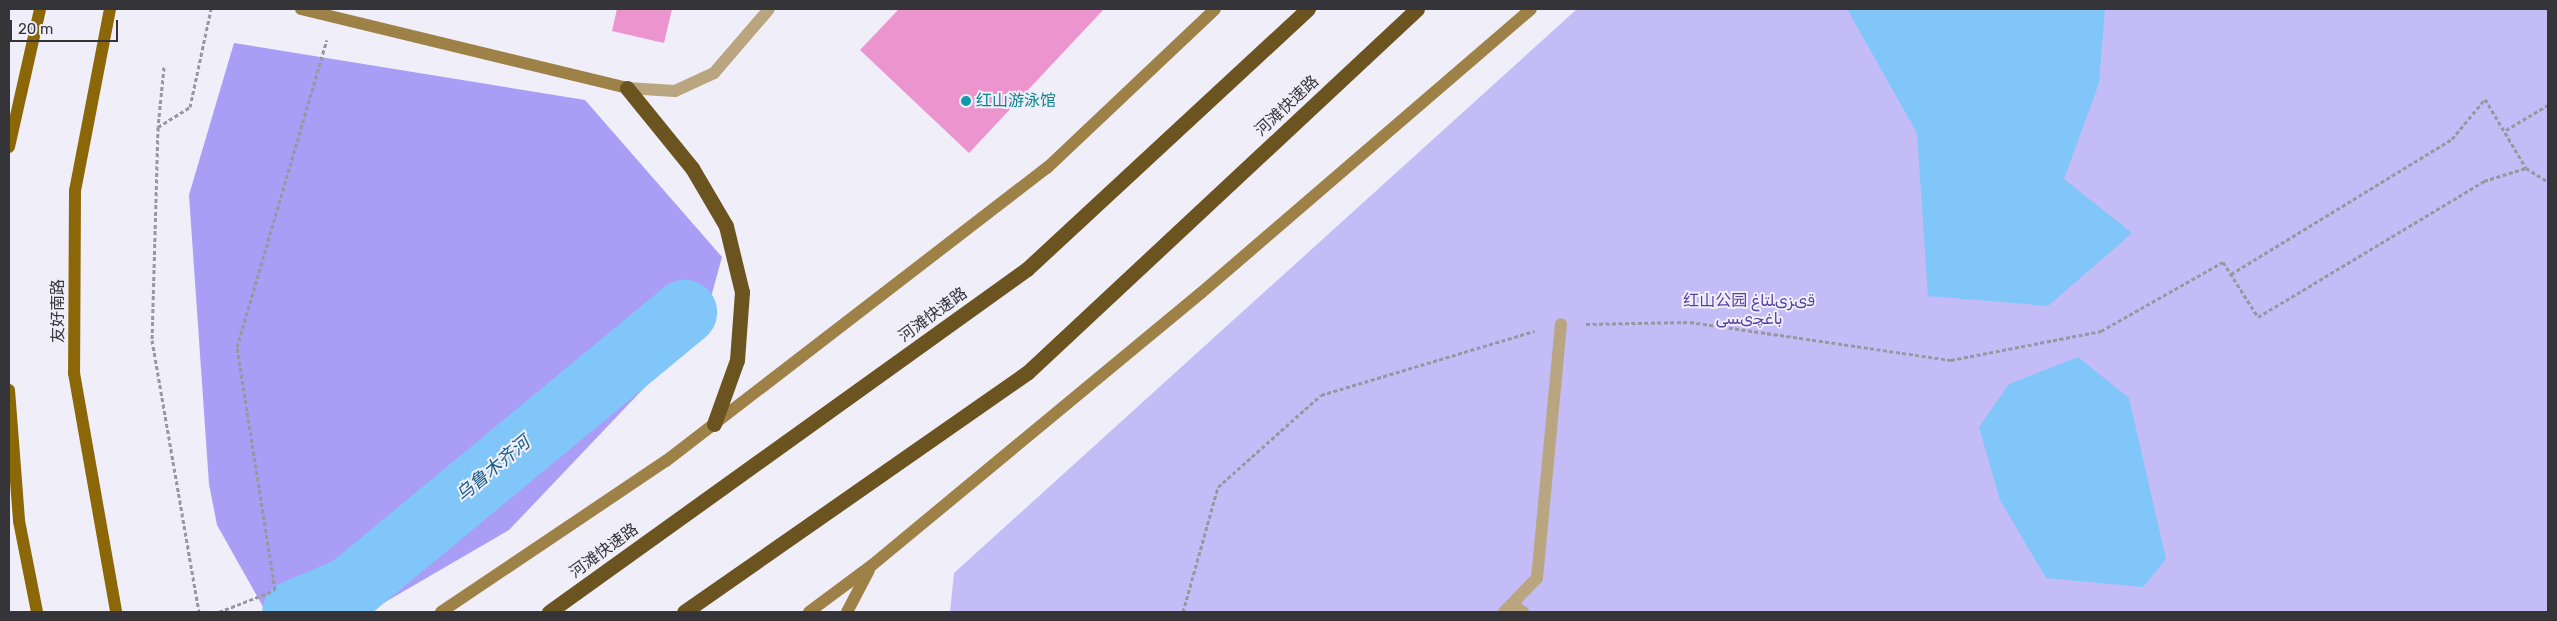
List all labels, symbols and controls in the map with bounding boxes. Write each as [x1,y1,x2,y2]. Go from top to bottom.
scale bar [12,10,120,42]
text: 20 m [18,20,53,38]
street label: 河滩快速路 [1251,72,1323,140]
place label: 红山游泳馆 [976,91,1056,111]
marker: 红山游泳馆 [960,95,972,107]
street label: 友好南路 [48,279,68,343]
street label: 河滩快速路 [895,284,971,346]
park label: 红山公园 قىزىلتاغ باغچىسى [1683,291,1815,329]
water label: 乌鲁木齐河 [452,432,534,506]
street label: 河滩快速路 [566,520,642,582]

